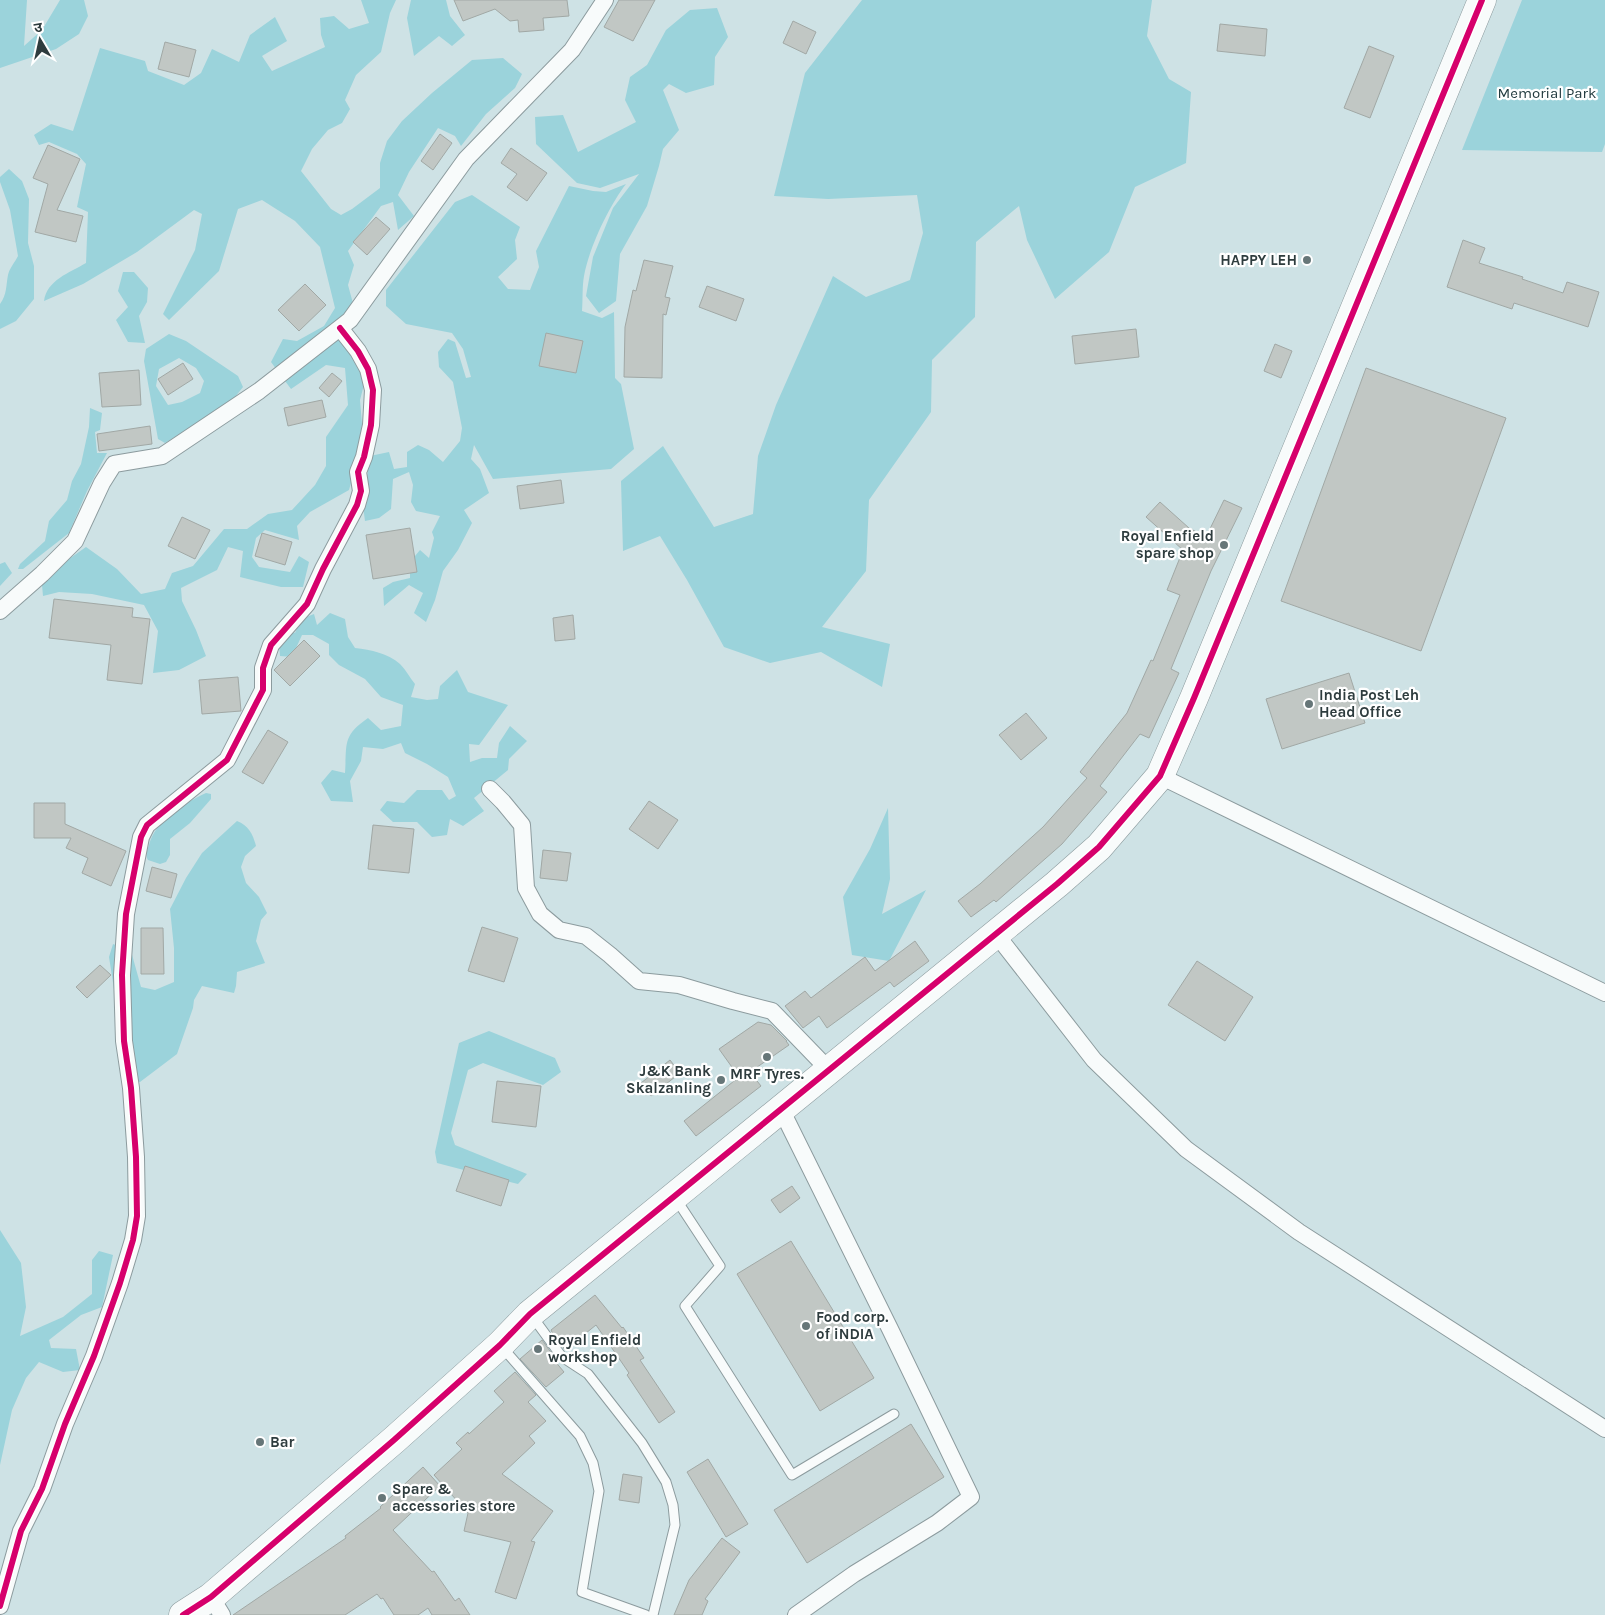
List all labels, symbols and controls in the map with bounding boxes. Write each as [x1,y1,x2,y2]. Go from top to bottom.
north arrow [15,15,65,65]
text: उ [33,18,44,37]
park label: Memorial Park [1498,84,1596,102]
place label: HAPPY LEH [1220,251,1297,269]
marker: HAPPY LEH [1301,254,1313,266]
place label: Royal Enfield spare shop [1121,527,1214,562]
marker: Royal Enfield spare shop [1218,539,1230,551]
place label: India Post Leh Head Office [1319,686,1419,721]
marker: India Post Leh Head Office [1303,698,1315,710]
marker: MRF Tyres. [761,1051,773,1063]
place label: J&K Bank Skalzanling [626,1062,711,1097]
place label: MRF Tyres. [730,1065,804,1083]
marker: J&K Bank Skalzanling [715,1074,727,1086]
place label: Food corp. of iNDIA [816,1308,888,1343]
marker: Food corp. of iNDIA [800,1320,812,1332]
place label: Royal Enfield workshop [548,1331,641,1366]
marker: Royal Enfield workshop [532,1343,544,1355]
place label: Bar [270,1433,294,1451]
marker: Bar [254,1436,266,1448]
place label: Spare & accessories store [392,1480,516,1515]
marker: Spare & accessories store [376,1492,388,1504]

